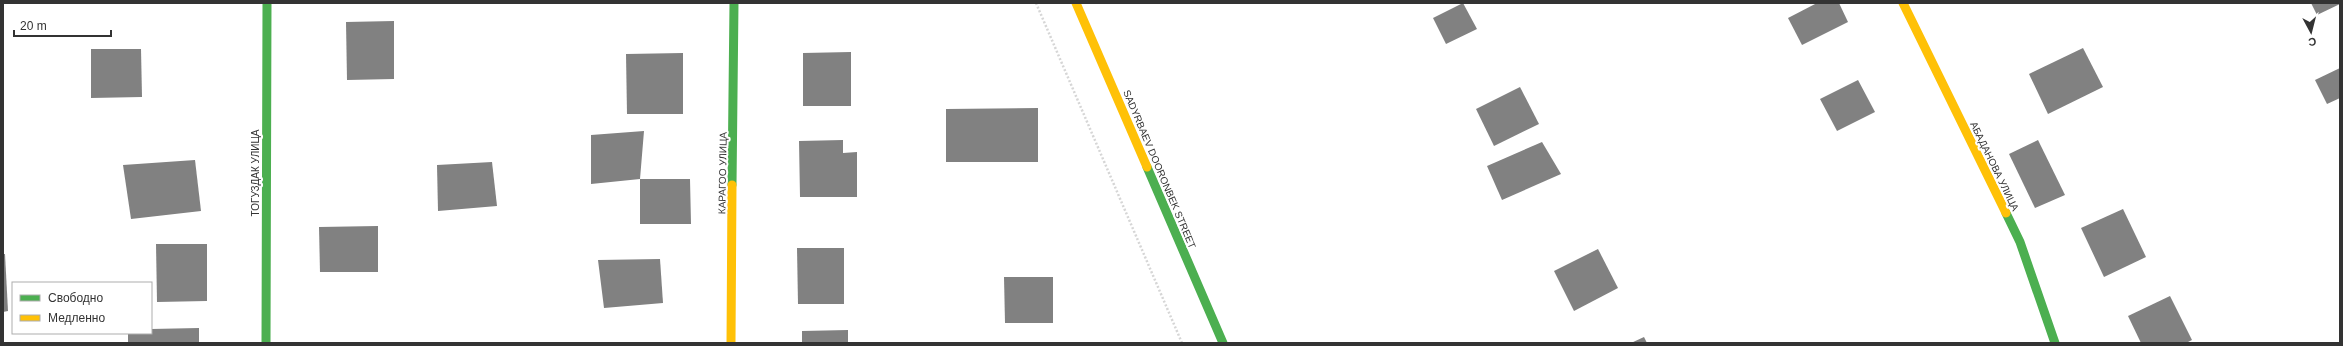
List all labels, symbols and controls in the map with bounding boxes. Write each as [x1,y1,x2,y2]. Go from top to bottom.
scale bar [14,12,111,38]
north arrow [2291,12,2331,52]
text: 20 m [20,19,47,33]
text: С [2307,35,2317,48]
street label: SADYRBAEV DOORONBEK STREET [1121,88,1198,250]
street label: АБАДАНОВА УЛИЦА [1968,120,2021,213]
street label: ТОГУЗДАК УЛИЦА [250,129,261,216]
street label: КАРАГОО УЛИЦА [716,131,729,214]
legend [12,282,152,334]
text: Свободно [48,291,103,305]
text: Медленно [48,311,105,325]

